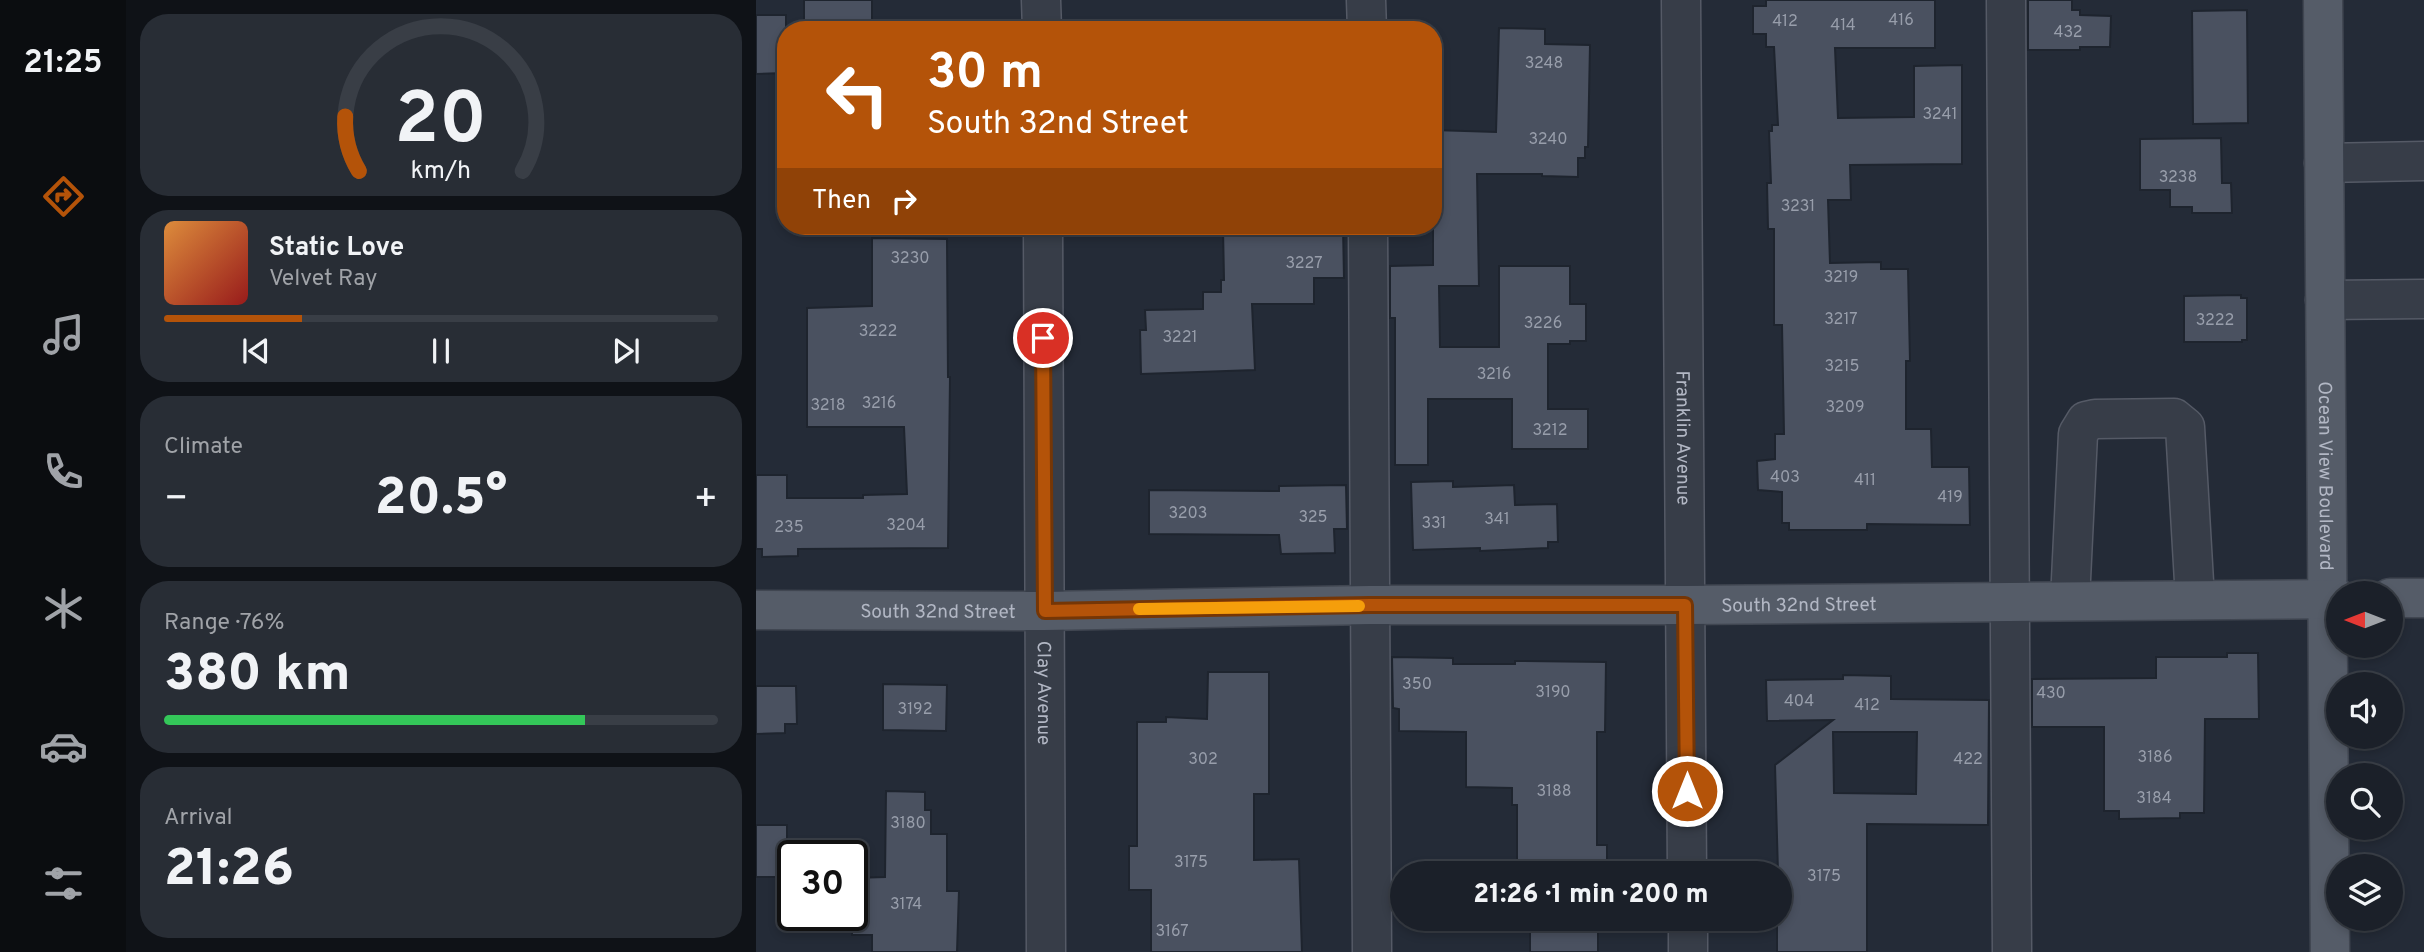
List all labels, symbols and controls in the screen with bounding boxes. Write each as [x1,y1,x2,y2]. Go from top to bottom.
house number: 416 [1888,11,1914,31]
house number: 412 [1772,12,1798,32]
house number: 414 [1830,16,1856,36]
house number: 432 [2053,23,2083,43]
text: 21:25 [23,44,103,84]
text: 30 m [927,44,1043,106]
icon: left [812,49,903,140]
house number: 3248 [1525,54,1563,74]
text: 20 [395,77,487,169]
text: South 32nd Street [927,105,1189,145]
house number: 3241 [1923,105,1957,125]
house number: 3240 [1528,130,1568,150]
text: km/h [411,156,471,188]
house number: 3238 [2159,168,2197,188]
icon: directions [39,172,88,221]
icon: right [885,182,923,220]
text: Then [812,185,871,218]
house number: 3231 [1781,197,1815,217]
text: Static Love [269,232,404,265]
house number: 3230 [891,249,929,269]
house number: 3227 [1285,254,1323,274]
text: Velvet Ray [269,265,377,294]
house number: 3219 [1824,268,1858,288]
pin [1013,308,1073,368]
icon: music [39,310,88,359]
house number: 3217 [1824,310,1858,330]
house number: 3222 [2196,311,2234,331]
house number: 3226 [1524,314,1562,334]
icon: arrive [1024,319,1062,357]
house number: 3222 [859,322,897,342]
house number: 3221 [1163,328,1197,348]
icon: previous [237,332,275,370]
icon: pause [422,332,460,370]
icon: next [607,332,645,370]
house number: 3215 [1824,357,1860,377]
house number: 3216 [1477,365,1511,385]
street label: Franklin Avenue [1670,370,1694,506]
street label: Ocean View Boulevard [2312,381,2337,571]
house number: 3216 [862,394,896,414]
house number: 3218 [811,396,845,416]
house number: 3209 [1826,398,1864,418]
house number: 3212 [1533,421,1567,441]
text: Climate [164,433,243,462]
icon: phone [39,447,88,496]
text: 20.5° [375,467,507,533]
house number: 403 [1770,468,1800,488]
house number: 411 [1854,471,1876,491]
text: − [164,476,189,525]
text: + [693,476,718,525]
house number: 419 [1937,488,1963,508]
house number: 3203 [1168,504,1208,524]
house number: 325 [1298,508,1328,528]
house number: 341 [1484,510,1510,530]
house number: 331 [1421,514,1447,534]
house number: 3204 [886,516,926,536]
house number: 235 [774,518,804,538]
north arrow [2326,581,2403,658]
map controls [2326,581,2403,931]
icon: climate [39,584,88,633]
street label: South 32nd Street [1721,593,1877,619]
street label: South 32nd Street [860,600,1016,625]
text: Range · 76% [164,609,284,638]
street label: Clay Avenue [1031,641,1055,745]
text: 380 km [164,643,351,709]
button: sound [2326,672,2403,749]
house number: 350 [1402,675,1432,695]
house number: 3190 [1535,683,1571,703]
house number: 430 [2036,684,2066,704]
house number: 404 [1784,692,1814,712]
house number: 412 [1854,696,1880,716]
house number: 3192 [898,700,932,720]
icon: car [39,722,88,771]
house number: 3186 [2138,748,2172,768]
house number: 302 [1188,750,1218,770]
house number: 422 [1953,750,1983,770]
position arrow [1650,754,1724,828]
button: search [2326,763,2403,840]
house number: 3188 [1536,782,1572,802]
house number: 3184 [2136,789,2172,809]
text: Arrival [164,804,233,833]
house number: 3180 [890,814,926,834]
text: 21:26 [164,838,294,904]
speed limit sign: 30 [777,840,868,931]
house number: 3175 [1174,853,1208,873]
button: layers [2326,854,2403,931]
icon: filters [39,859,88,908]
house number: 3175 [1807,867,1841,887]
text: 21:26 · 1 min · 200 m [1473,879,1709,912]
house number: 3174 [890,895,922,915]
house number: 3167 [1155,922,1189,942]

